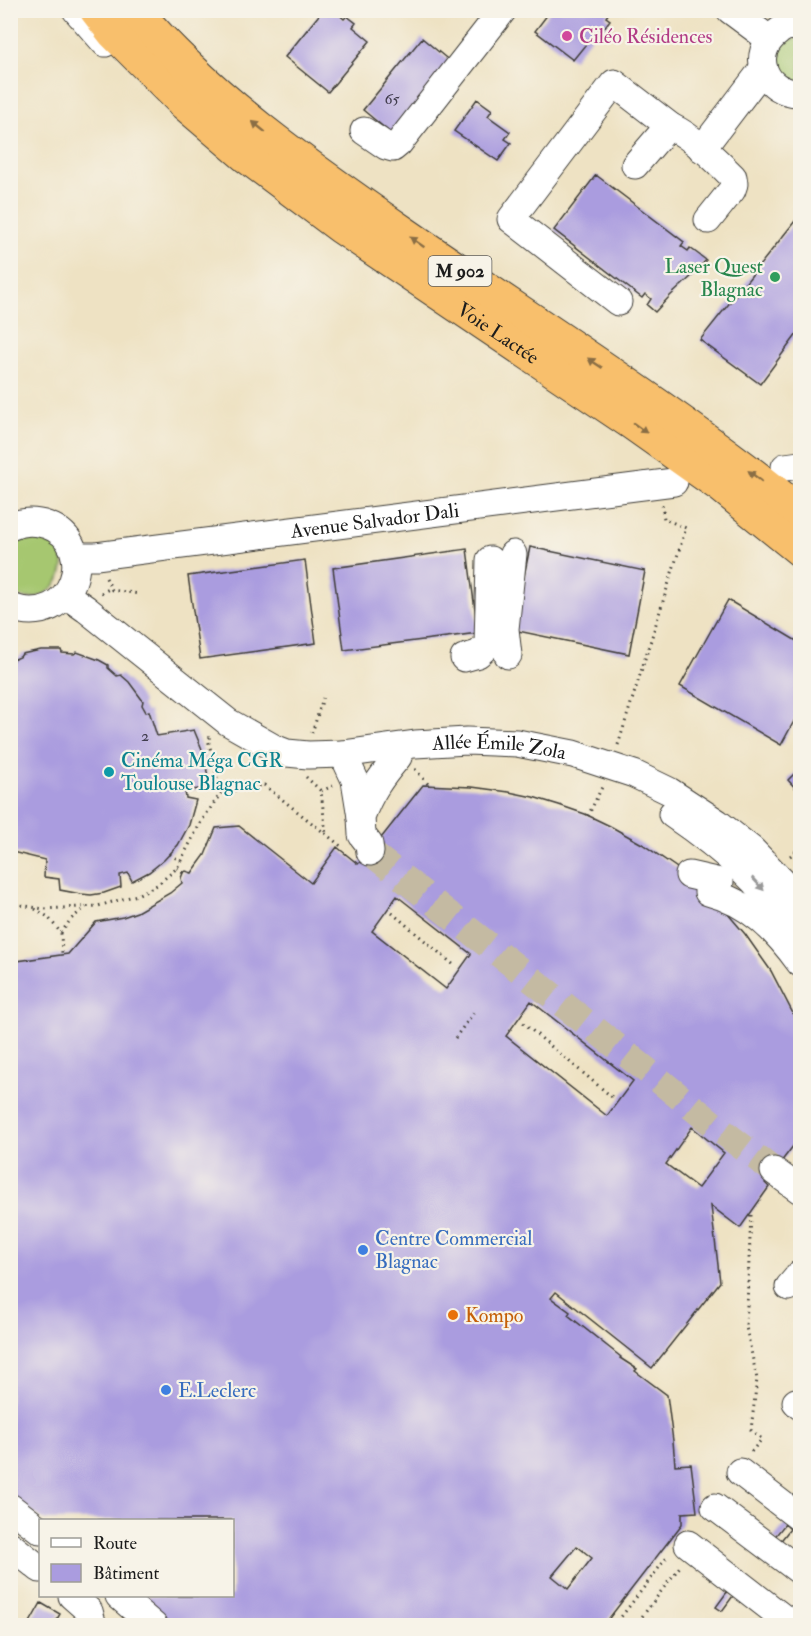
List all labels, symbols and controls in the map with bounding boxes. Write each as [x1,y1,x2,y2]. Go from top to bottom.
place label: Ciléo Résidences [579,24,713,49]
marker: Ciléo Résidences [560,29,574,43]
house number: 65 [384,89,400,109]
one-way arrow [251,121,267,134]
one-way arrow [409,237,425,248]
place label: Laser Quest Blagnac [664,254,764,302]
road number: M 902 [428,256,492,286]
marker: Laser Quest Blagnac [768,270,782,284]
street label: Voie Lactée [452,296,544,370]
one-way arrow [588,357,604,369]
one-way arrow [631,422,647,434]
one-way arrow [747,470,762,482]
street label: Avenue Salvador Dali [288,497,460,544]
house number: 2 [141,726,149,746]
street label: Allée Émile Zola [430,728,569,765]
place label: Cinéma Méga CGR Toulouse Blagnac [121,748,284,796]
marker: Cinéma Méga CGR Toulouse Blagnac [102,765,116,779]
one-way arrow [751,877,765,892]
place label: Centre Commercial Blagnac [375,1226,532,1274]
marker: Centre Commercial Blagnac [356,1243,370,1257]
place label: Kompo [465,1303,523,1329]
marker: Kompo [446,1308,460,1322]
place label: E.Leclerc [178,1378,256,1403]
marker: E.Leclerc [159,1383,173,1397]
legend [39,1519,234,1597]
text: Route [93,1532,137,1555]
text: Bâtiment [93,1562,159,1585]

